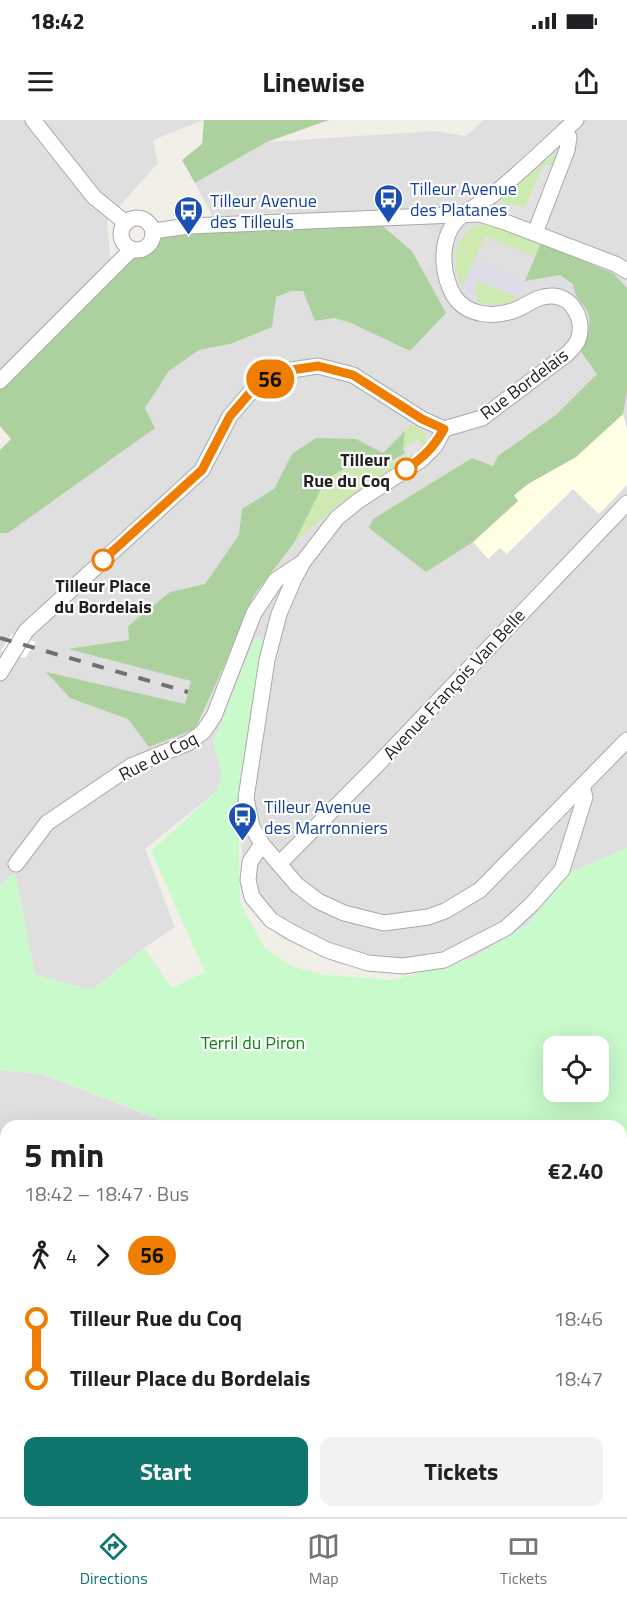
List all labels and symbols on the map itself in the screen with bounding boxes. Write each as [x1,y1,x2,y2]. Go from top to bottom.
place label: Tilleur Avenue des Platanes [410,175,517,223]
bus stop icon: Tilleur Avenue des Platanes [373,182,405,224]
place label: Tilleur Avenue des Tilleuls [210,187,317,235]
bus stop icon: Tilleur Avenue des Tilleuls [173,194,205,236]
street label: Rue Bordelais [474,342,574,426]
line badge: 56 [243,360,297,398]
place label: Tilleur Rue du Coq [303,446,390,494]
marker: Tilleur Rue du Coq [395,458,417,480]
marker: Tilleur Place du Bordelais [92,549,114,571]
place label: Tilleur Place du Bordelais [54,572,152,620]
street label: Avenue François Van Belle [377,602,531,766]
street label: Rue du Coq [114,725,202,787]
place label: Tilleur Avenue des Marronniers [264,793,388,841]
bus stop icon: Tilleur Avenue des Marronniers [227,800,259,842]
park label: Terril du Piron [201,1029,305,1056]

